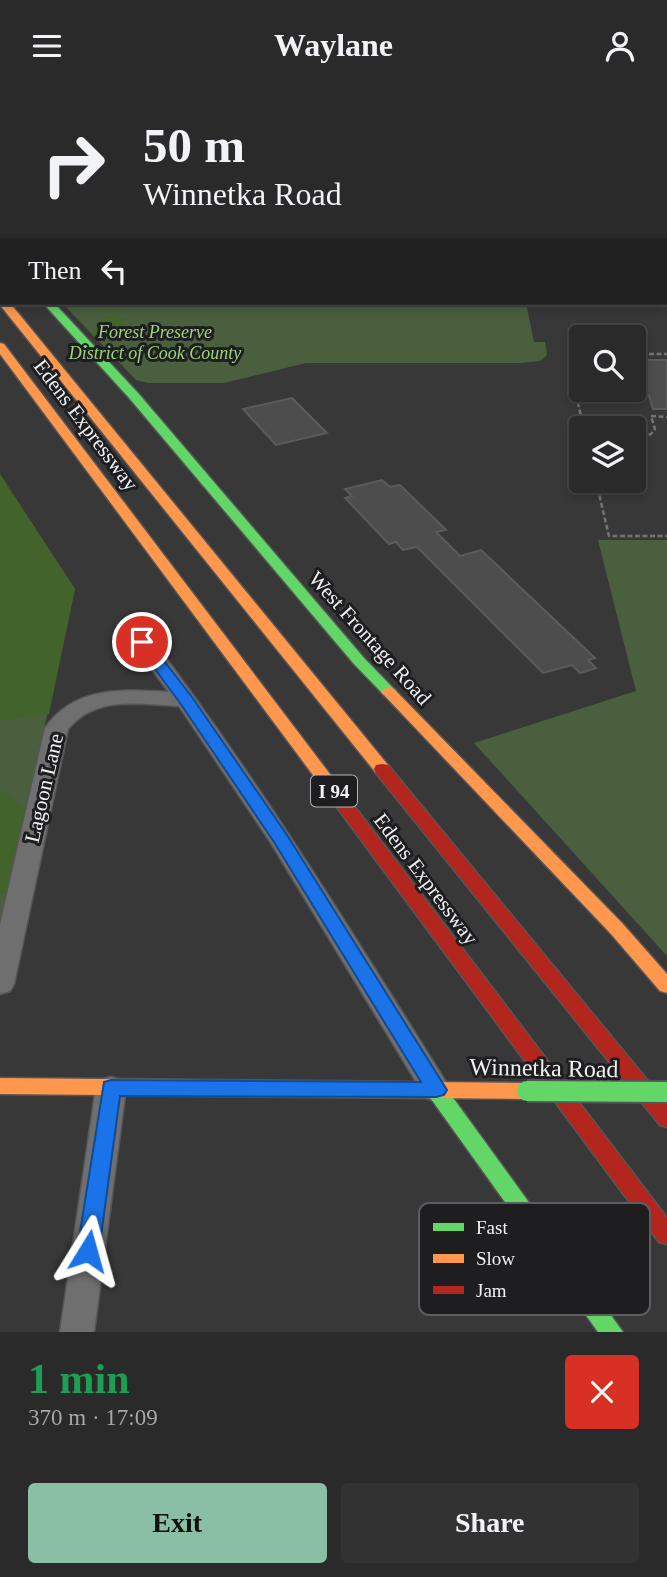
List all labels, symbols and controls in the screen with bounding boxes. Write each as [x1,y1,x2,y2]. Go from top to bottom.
icon: menu [28,27,66,65]
text: Waylane [274,27,393,63]
icon: person [601,27,639,65]
text: 50 m [143,118,245,173]
icon: right [28,119,119,210]
text: Winnetka Road [143,176,342,212]
icon: left [95,252,133,290]
text: Then [28,256,81,285]
park label: Forest Preserve District of Cook County [68,322,241,363]
map controls [569,325,646,493]
button: search [569,325,646,402]
street label: Edens Expressway [29,355,143,496]
button: layers [569,416,646,493]
street label: West Frontage Road [304,566,436,710]
pin [112,612,172,672]
icon: arrive [123,623,161,661]
street label: Lagoon Lane [20,731,68,845]
road number: I 94 [311,775,357,807]
street label: Edens Expressway [369,809,483,950]
street label: Winnetka Road [469,1054,619,1082]
legend [419,1203,650,1315]
position arrow [51,1214,125,1288]
text: Fast [476,1217,508,1238]
text: Slow [476,1248,515,1269]
text: Jam [476,1280,507,1301]
button: close [565,1355,639,1429]
text: 1 min [28,1356,130,1402]
text: 370 m · 17:09 [28,1405,158,1430]
button: Exit [28,1483,327,1563]
button: Share [341,1483,639,1563]

